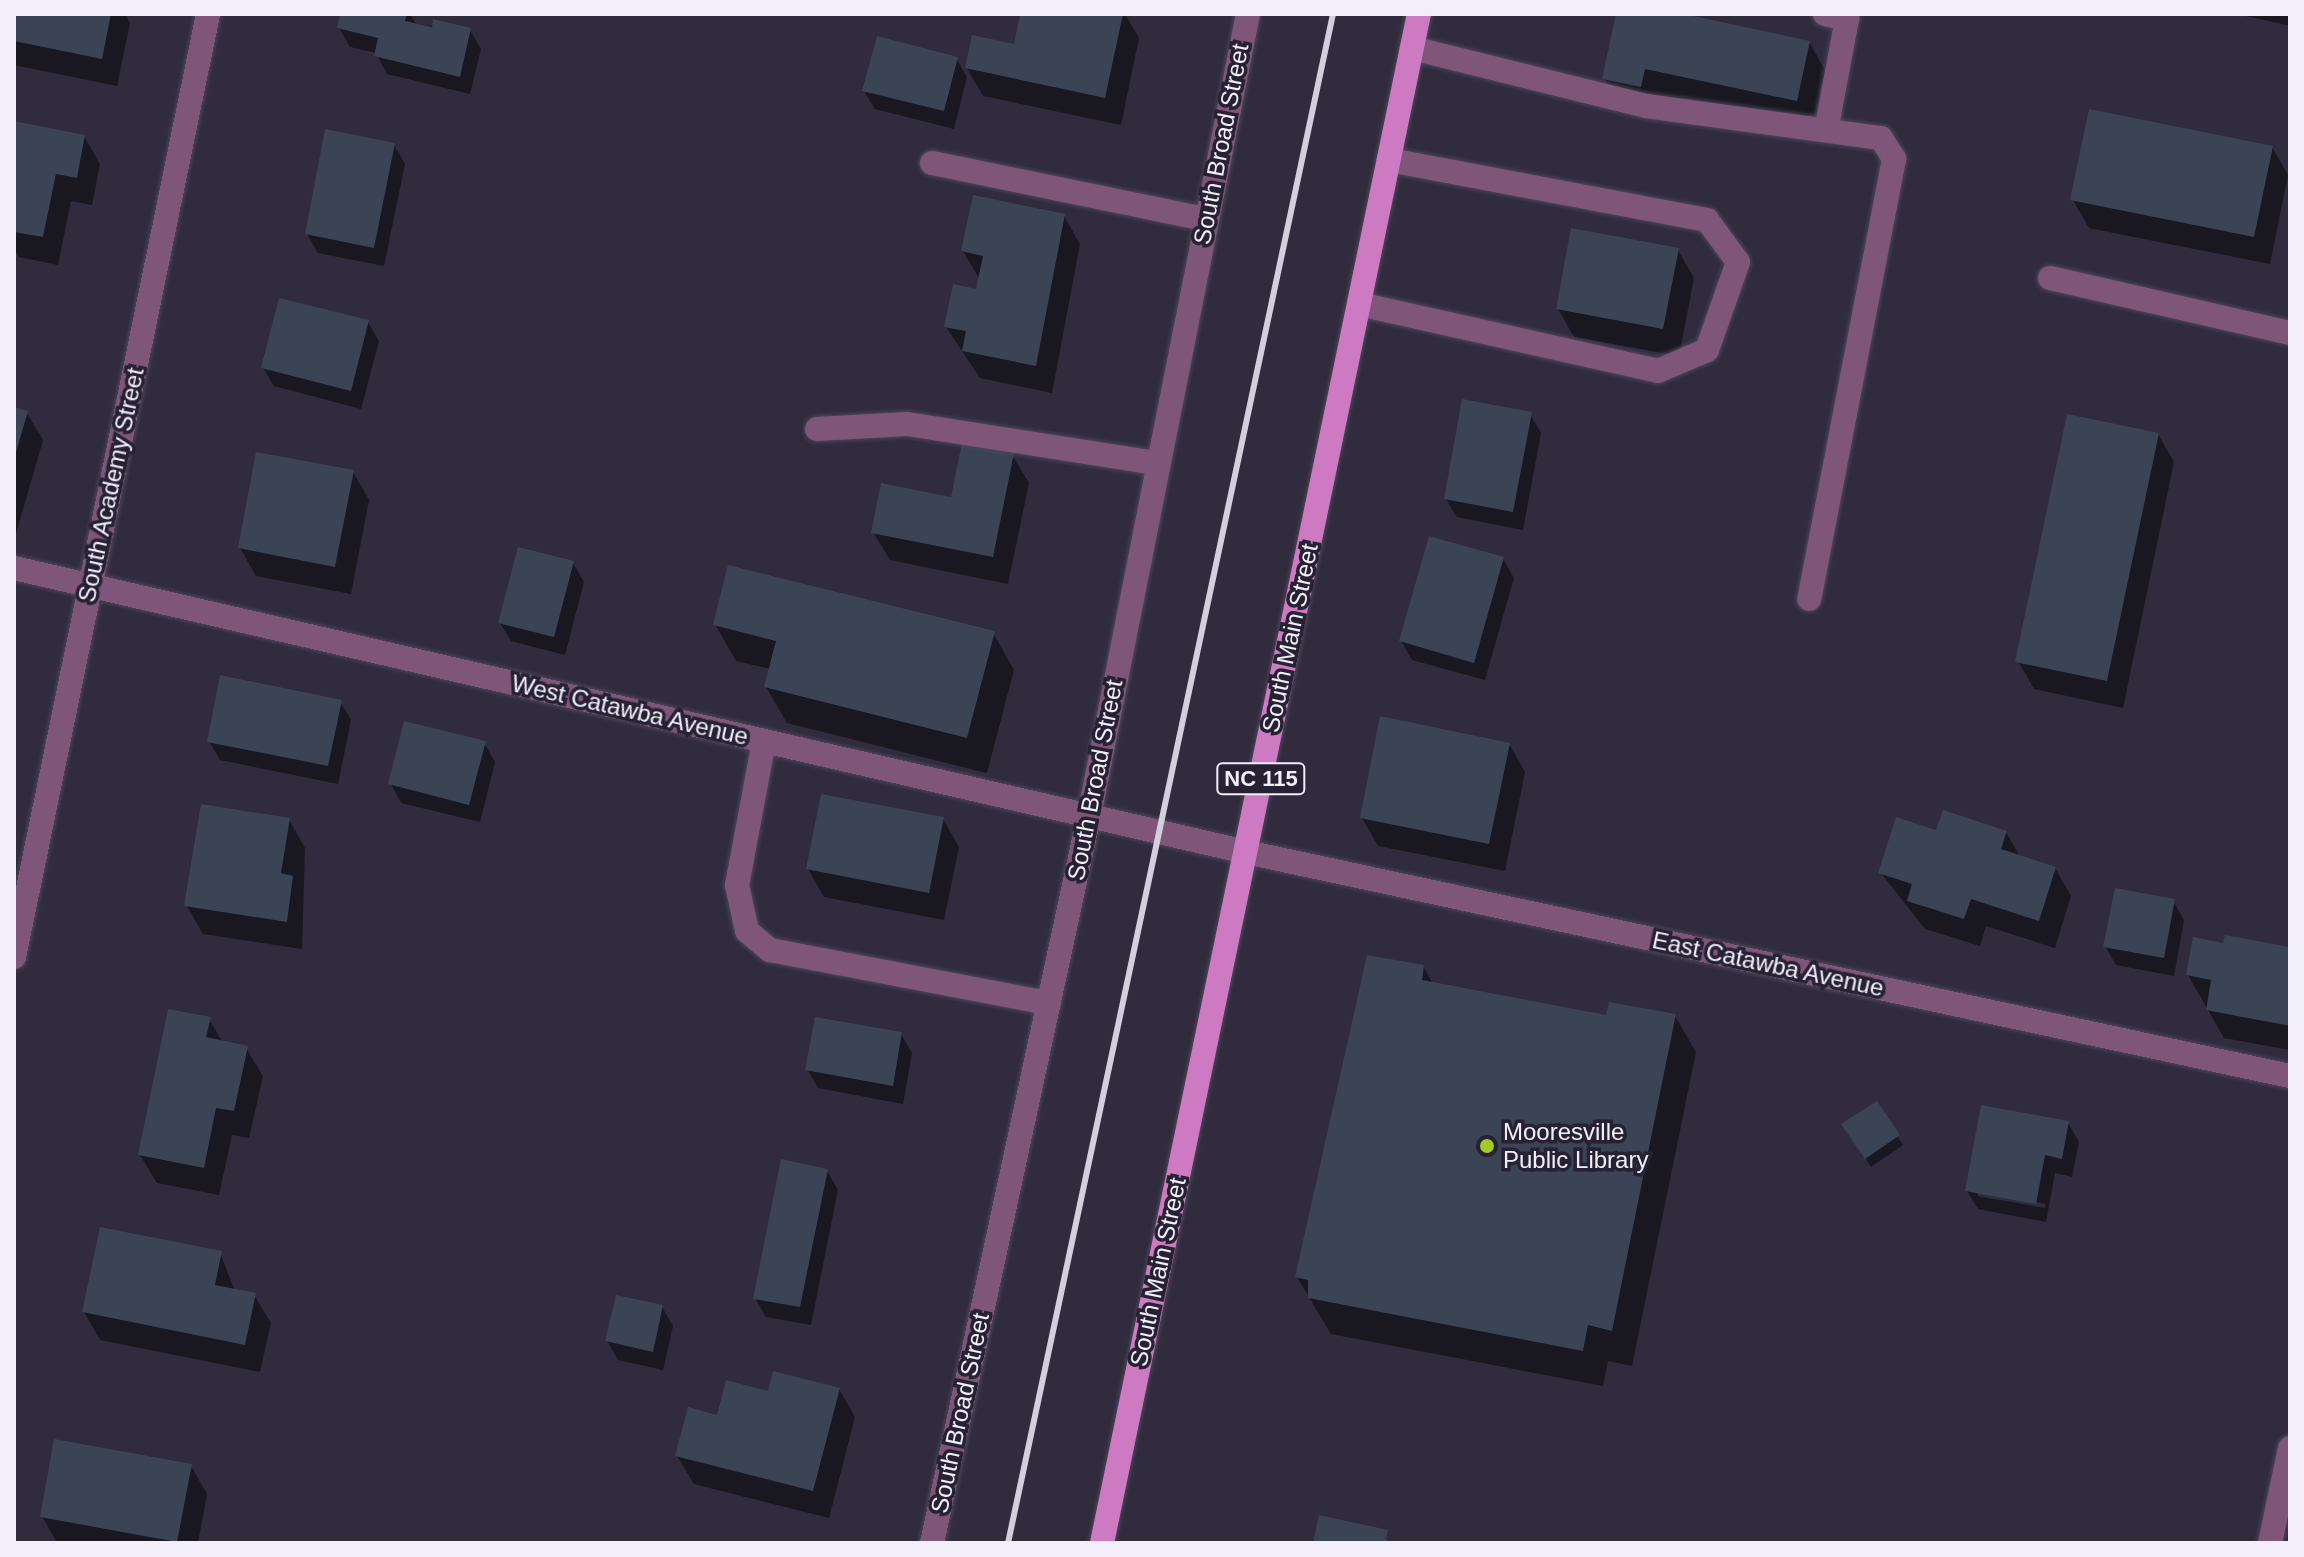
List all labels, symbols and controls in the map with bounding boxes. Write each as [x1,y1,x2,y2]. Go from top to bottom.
street label: South Broad Street [1187,41,1255,247]
street label: South Academy Street [72,365,150,605]
street label: South Main Street [1256,541,1324,735]
street label: West Catawba Avenue [508,669,752,751]
street label: South Broad Street [1061,677,1129,883]
road number: NC 115 [1215,761,1307,797]
street label: East Catawba Avenue [1649,925,1887,1003]
place label: Mooresville Public Library [1503,1118,1648,1174]
marker: Mooresville Public Library [1478,1137,1496,1155]
street label: South Main Street [1124,1175,1192,1369]
street label: South Broad Street [925,1310,995,1516]

